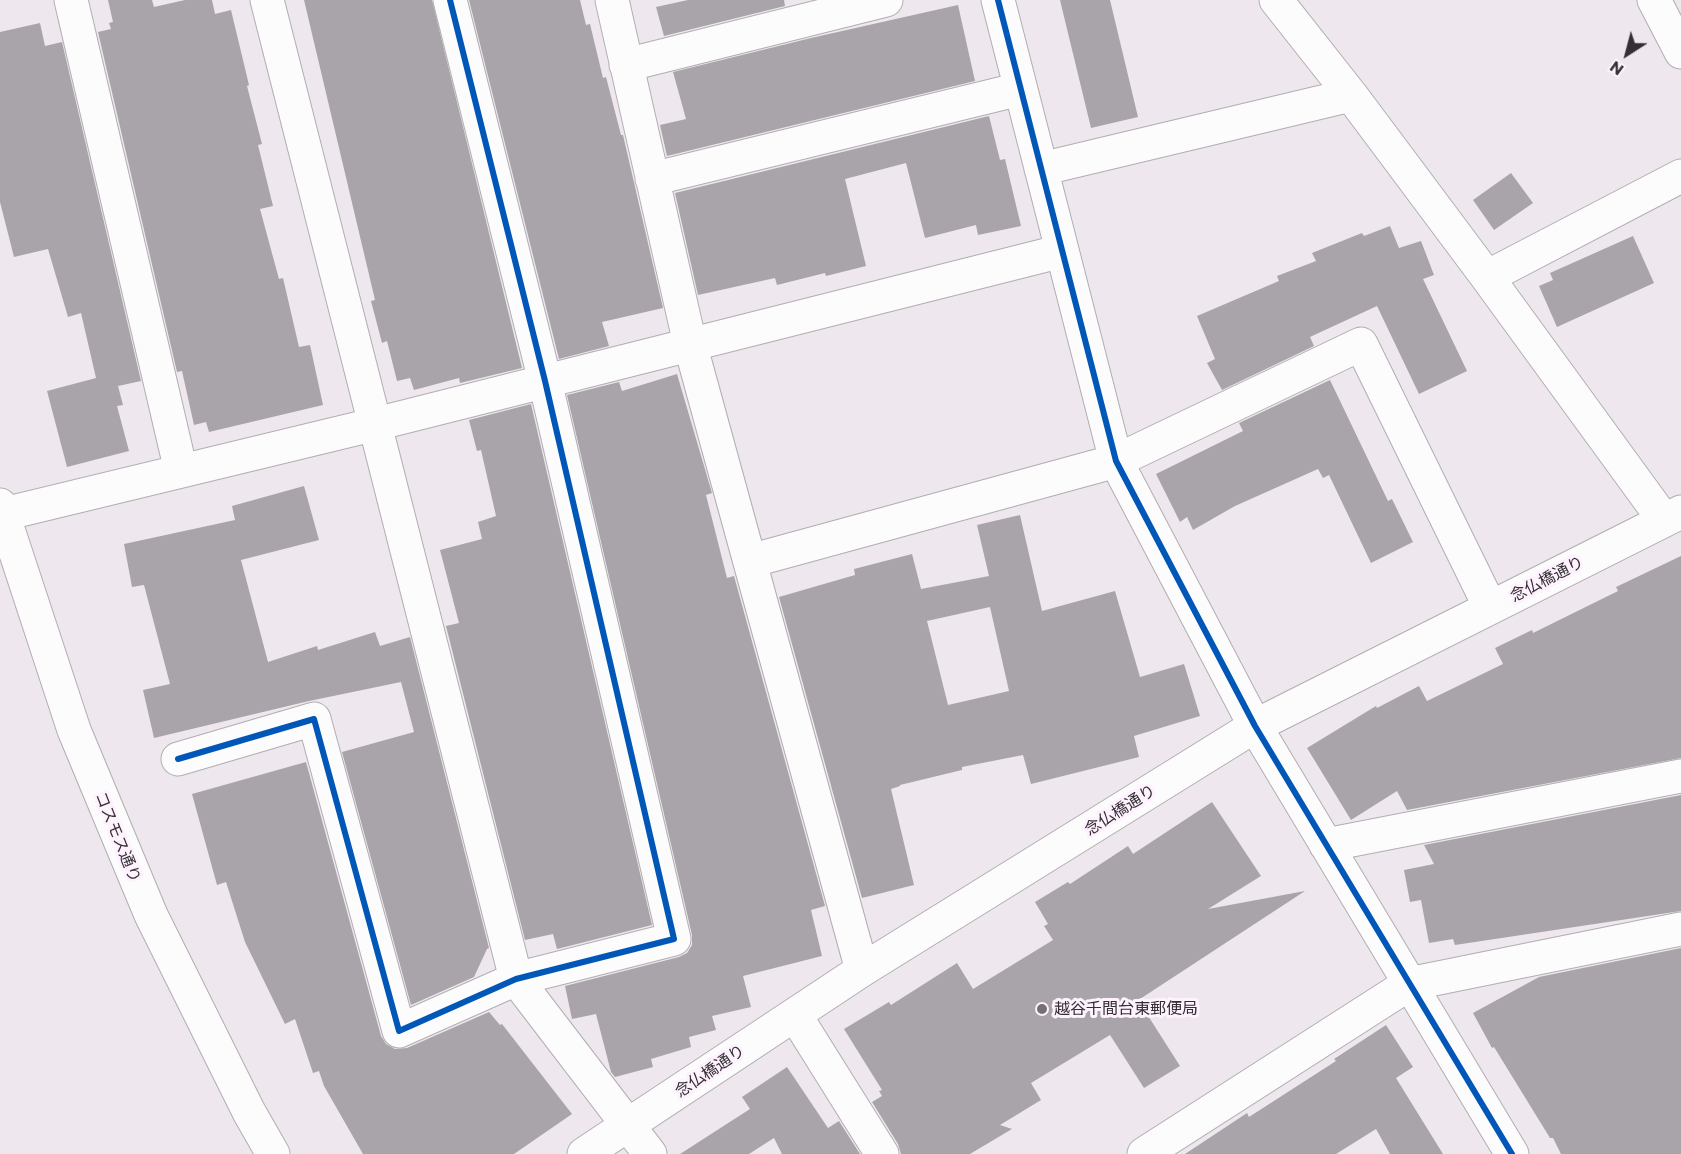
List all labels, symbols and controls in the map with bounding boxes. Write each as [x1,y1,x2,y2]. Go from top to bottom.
north arrow [1597,24,1657,84]
text: N [1606,58,1627,80]
street label: 念仏橋通り [1507,552,1587,606]
street label: 念仏橋通り [1081,781,1159,839]
street label: コスモス通り [91,789,145,885]
place label: 越谷千間台東郵便局 [1054,999,1198,1019]
marker: 越谷千間台東郵便局 [1035,1002,1049,1016]
street label: 念仏橋通り [671,1041,749,1101]

